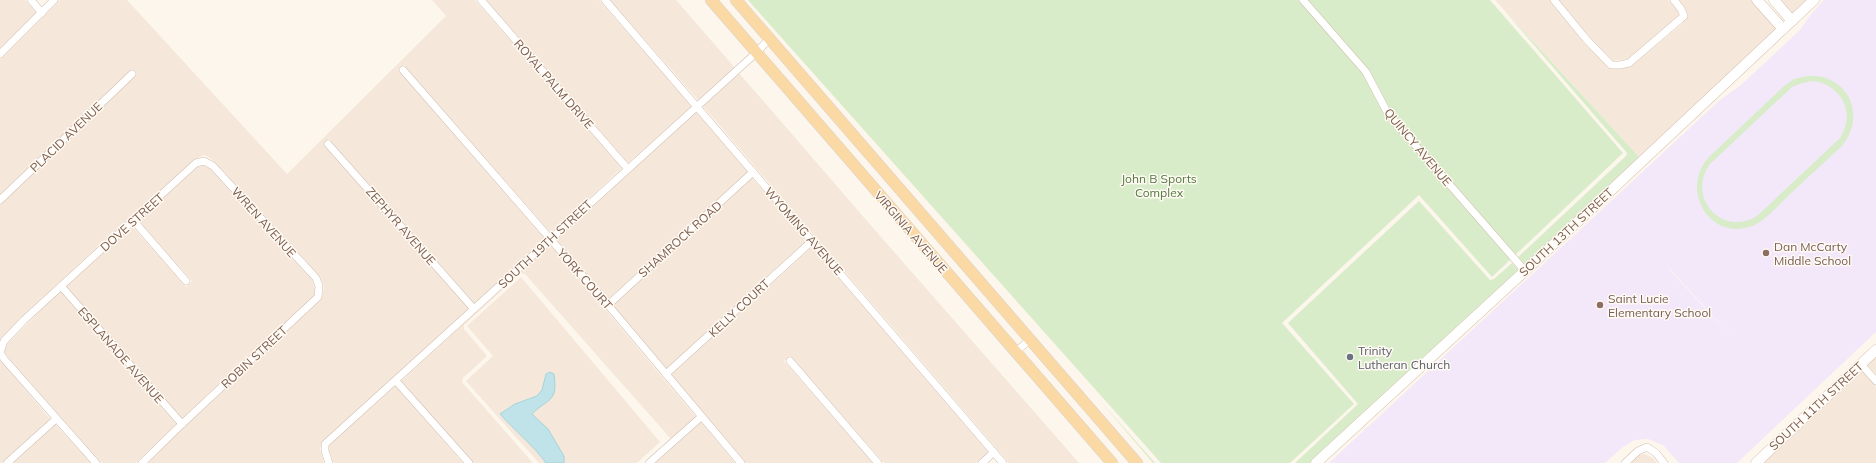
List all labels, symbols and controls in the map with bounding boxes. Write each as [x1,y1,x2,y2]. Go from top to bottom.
street label: ROYAL PALM DRIVE [511,36,597,132]
street label: PLACID AVENUE [27,99,105,175]
street label: QUINCY AVENUE [1381,105,1455,189]
park label: John B Sports Complex [1121,171,1197,200]
street label: WREN AVENUE [229,184,299,260]
street label: ZEPHYR AVENUE [363,184,439,268]
street label: WYOMING AVENUE [762,184,846,278]
street label: SOUTH 13TH STREET [1516,184,1617,279]
street label: VIRGINIA AVENUE [871,188,951,276]
street label: DOVE STREET [97,189,168,255]
street label: SOUTH 19TH STREET [495,196,596,291]
street label: SHAMROCK ROAD [635,197,725,281]
place label: Dan McCarty Middle School [1774,239,1851,268]
street label: YORK COURT [554,245,616,313]
marker: Dan McCarty Middle School [1761,248,1771,258]
street label: KELLY COURT [705,275,773,340]
place label: Saint Lucie Elementary School [1608,291,1711,320]
marker: Saint Lucie Elementary School [1595,300,1605,310]
street label: ESPLANADE AVENUE [75,304,167,406]
street label: ROBIN STREET [218,322,291,391]
place label: Trinity Lutheran Church [1358,343,1450,372]
marker: Trinity Lutheran Church [1345,352,1355,362]
street label: SOUTH 11TH STREET [1766,358,1867,453]

